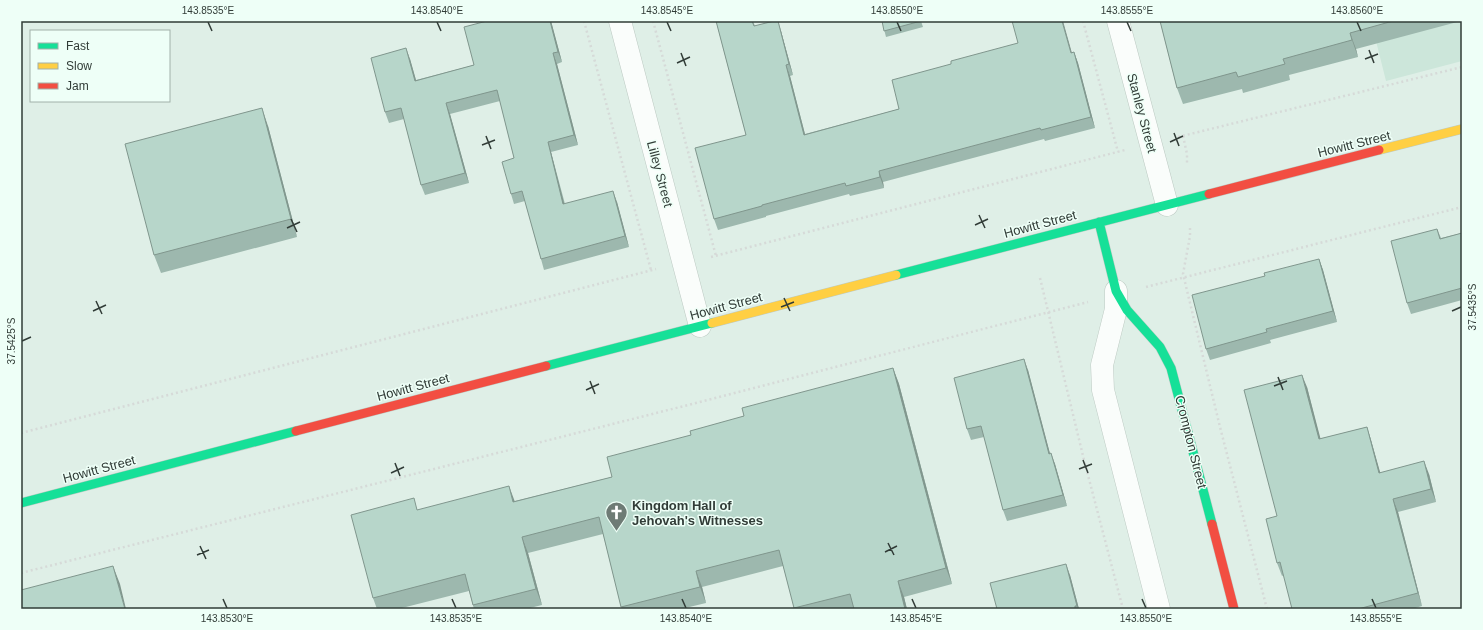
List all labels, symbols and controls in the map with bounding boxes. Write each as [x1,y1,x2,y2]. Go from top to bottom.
text: 143.8535°E [182,5,235,16]
text: 143.8540°E [411,5,464,16]
text: 143.8545°E [641,5,694,16]
text: 143.8550°E [871,5,924,16]
text: 143.8555°E [1101,5,1154,16]
text: 143.8560°E [1331,5,1384,16]
legend [30,30,170,102]
text: Fast [66,39,90,53]
text: Slow [66,59,92,73]
street label: Stanley Street [1124,72,1160,155]
text: Jam [66,79,89,93]
street label: Howitt Street [1316,128,1392,160]
street label: Lilley Street [644,139,676,209]
street label: Howitt Street [1002,207,1078,241]
text: 37.5435°S [1467,283,1478,330]
street label: Howitt Street [688,289,764,323]
text: 37.5425°S [6,317,17,364]
street label: Howitt Street [375,370,451,404]
street label: Crompton Street [1172,394,1210,490]
street label: Howitt Street [61,452,137,486]
place label: Kingdom Hall of Jehovah's Witnesses [632,498,763,528]
church icon: Kingdom Hall of Jehovah's Witnesses [603,499,629,532]
text: 143.8530°E [201,613,254,624]
text: 143.8535°E [430,613,483,624]
text: 143.8540°E [660,613,713,624]
text: 143.8545°E [890,613,943,624]
text: 143.8550°E [1120,613,1173,624]
text: 143.8555°E [1350,613,1403,624]

